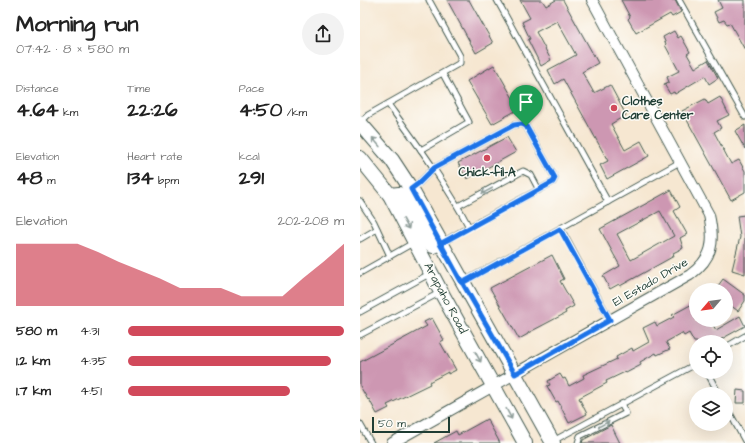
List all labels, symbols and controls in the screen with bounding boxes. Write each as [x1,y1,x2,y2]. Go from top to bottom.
text: Morning run [16,9,139,40]
button: share [302,13,344,55]
text: 07:42 · 8 × 580 m [16,40,129,58]
text: Distance [16,81,59,96]
text: Time [127,81,150,96]
text: Pace [239,81,264,96]
pin [509,85,543,126]
icon: arrive [515,91,537,113]
place label: Clothes Care Center [622,93,694,124]
text: 4.64 [16,96,59,124]
text: 22:26 [127,96,178,124]
text: 4:50 [239,96,282,124]
marker: Clothes Care Center [609,103,619,113]
text: km [59,105,78,120]
text: /km [282,105,307,120]
one-way arrow [371,136,380,147]
text: Elevation [16,149,59,164]
text: Heart rate [127,149,183,164]
text: kcal [239,149,260,164]
marker: Chick-fil-A [482,153,492,163]
text: 48 [16,164,43,192]
text: 134 [127,164,154,192]
text: 291 [239,164,264,192]
place label: Chick-fil-A [458,164,516,181]
text: m [43,173,56,188]
text: bpm [154,173,179,188]
one-way arrow [481,187,493,195]
text: Elevation [16,212,67,230]
text: 202–208 m [277,212,344,230]
one-way arrow [403,218,411,230]
street label: El Estado Drive [609,254,692,311]
street label: Arapaho Road [420,260,471,337]
north arrow [689,283,733,327]
map controls [689,283,733,431]
text: 580 m [16,322,57,340]
text: 4:31 [80,322,99,340]
button: locate [689,335,733,379]
one-way arrow [474,351,482,363]
text: 1.2 km [16,352,50,370]
text: 4:35 [80,352,107,370]
text: 1.7 km [16,382,51,400]
text: 4:51 [80,382,102,400]
button: layers [689,387,733,431]
one-way arrow [506,408,513,420]
scale bar [372,415,450,434]
text: 50 m [378,416,406,431]
one-way arrow [598,420,610,427]

